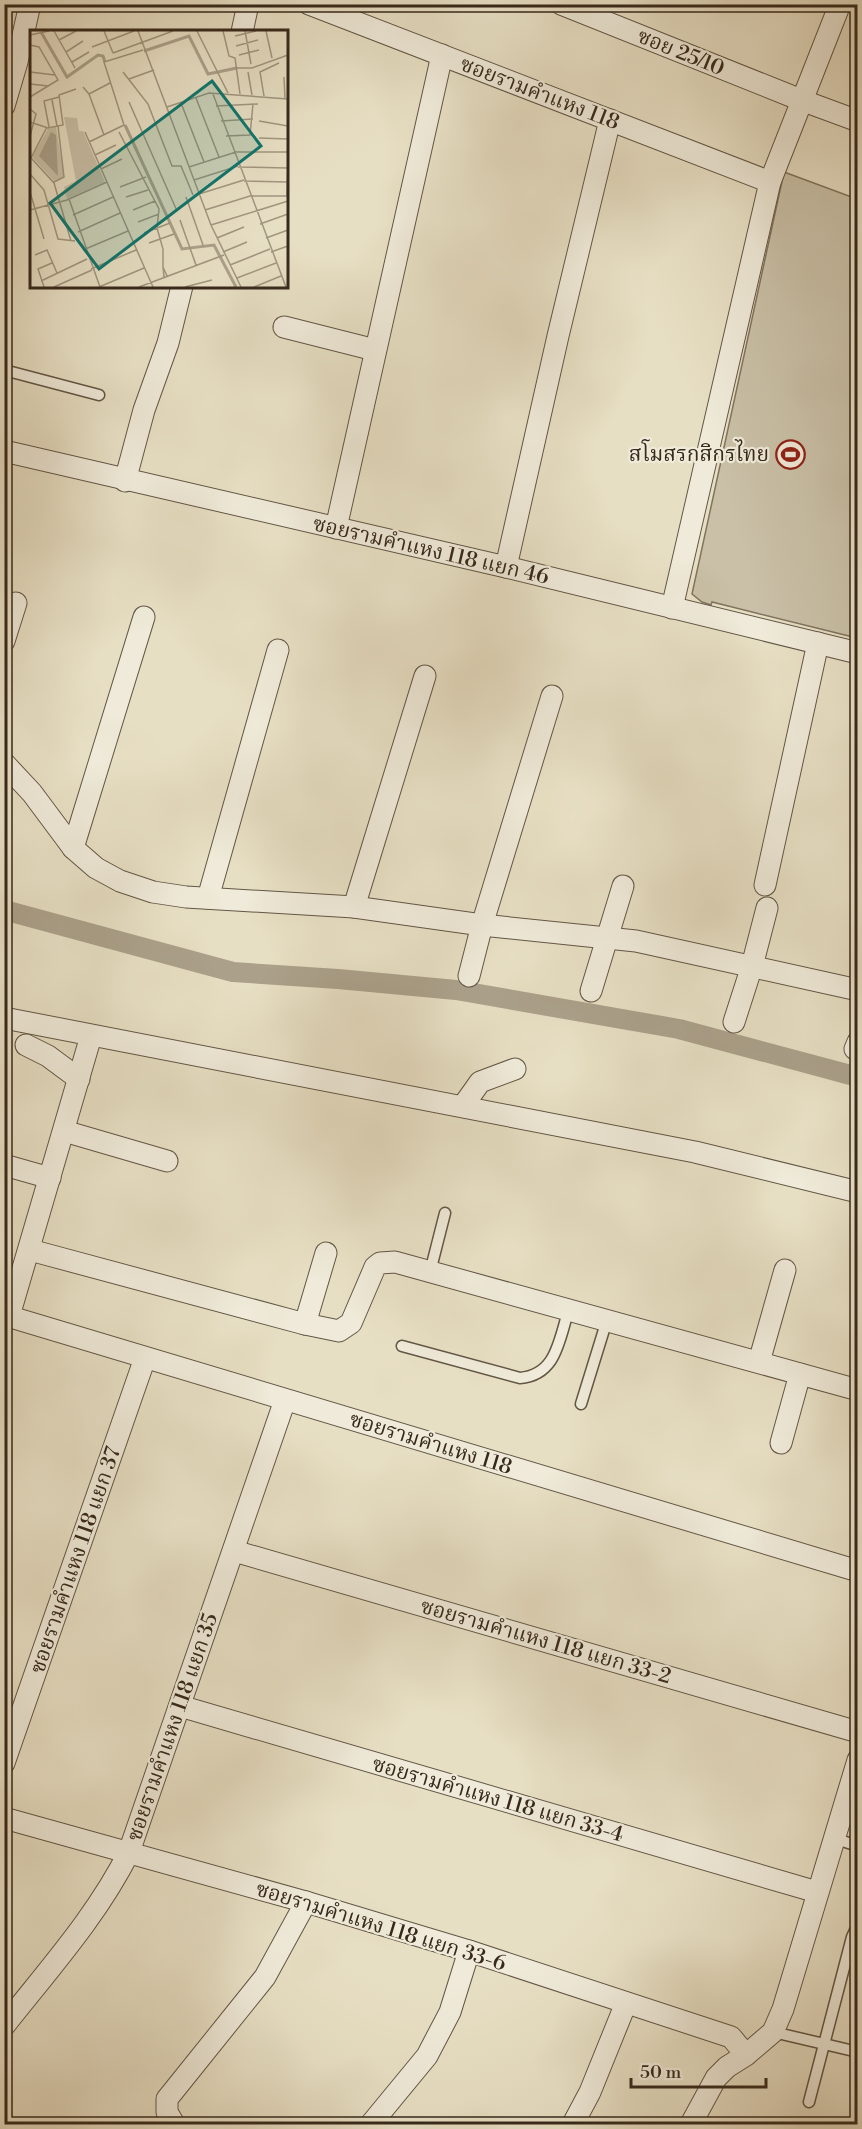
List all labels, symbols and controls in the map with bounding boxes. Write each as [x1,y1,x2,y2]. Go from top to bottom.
street label: ซอย 25/10 [633,24,728,82]
inset map [30,30,288,288]
street label: ซอยรามคำแหง 118 [456,52,623,136]
sports icon: สโมสรกสิกรไทย [774,438,806,470]
place label: สโมสรกสิกรไทย [629,439,769,468]
street label: ซอยรามคำแหง 118 แยก 46 [310,511,552,591]
street label: ซอยรามคำแหง 118 [346,1407,515,1481]
street label: ซอยรามคำแหง 118 แยก 37 [25,1443,127,1677]
street label: ซอยรามคำแหง 118 แยก 33-2 [417,1594,674,1690]
street label: ซอยรามคำแหง 118 แยก 35 [122,1610,224,1845]
street label: ซอยรามคำแหง 118 แยก 33-4 [369,1752,626,1848]
street label: ซอยรามคำแหง 118 แยก 33-6 [252,1876,509,1978]
scale bar [631,2051,766,2089]
text: 50 m [640,2061,682,2084]

